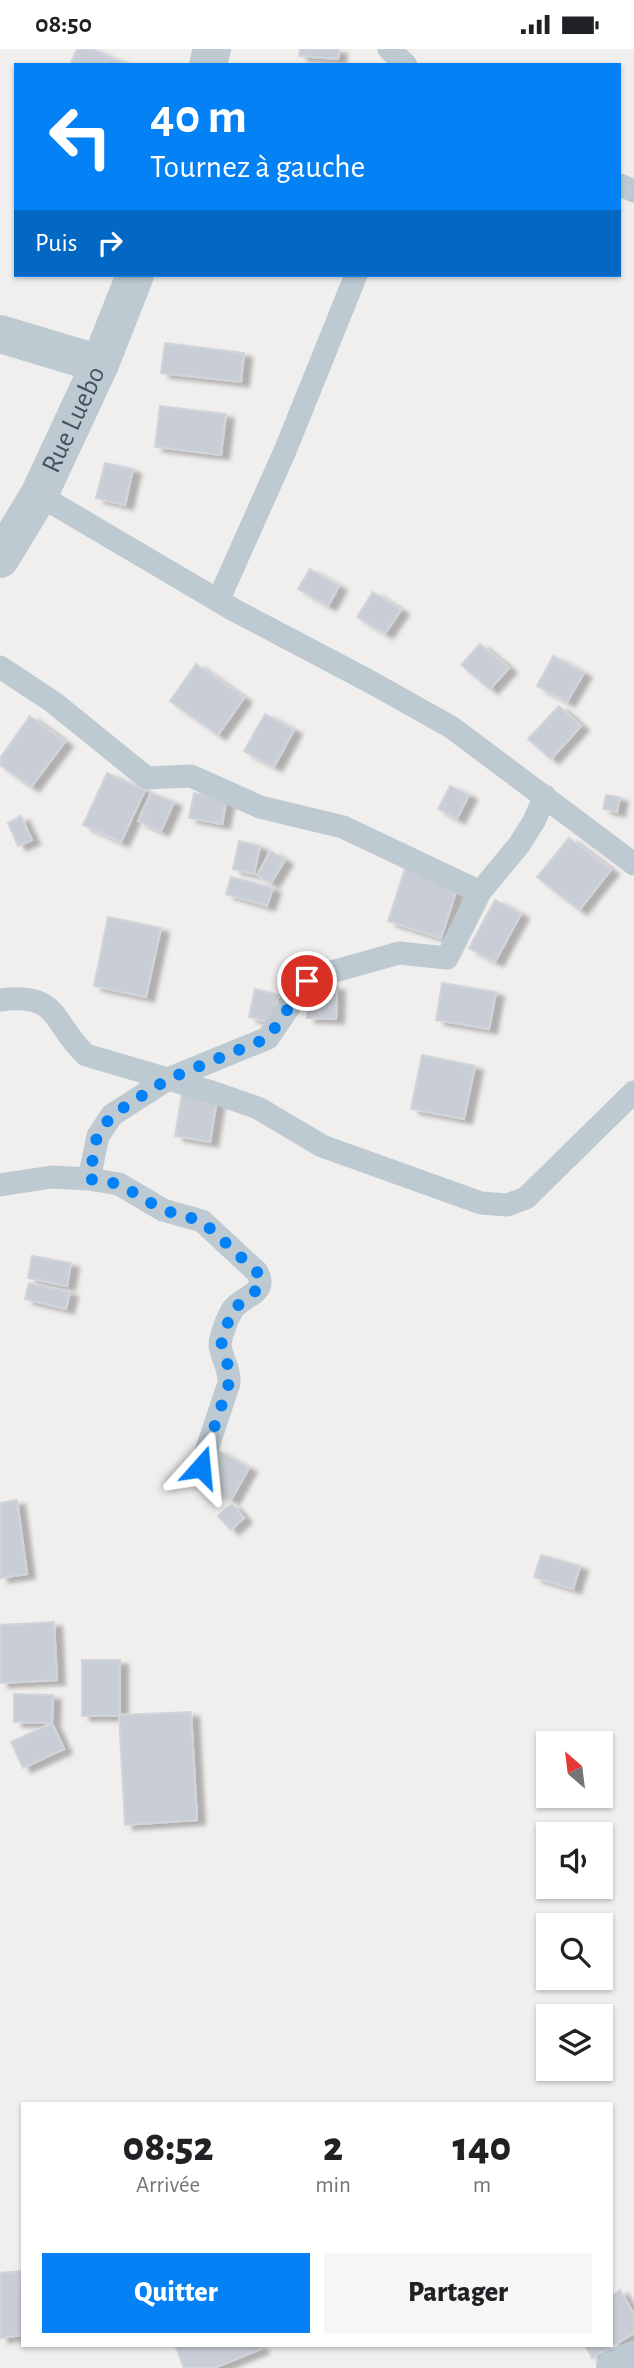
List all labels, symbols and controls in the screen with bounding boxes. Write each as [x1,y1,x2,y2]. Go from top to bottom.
text: 08:50 [35,11,92,37]
icon: left [35,91,126,182]
text: 40 m [150,93,247,142]
text: Tournez à gauche [150,151,365,183]
icon: right [91,224,129,262]
text: Puis [35,230,77,256]
street label: Rue Luebo [37,362,111,477]
pin [277,951,337,1011]
icon: arrive [288,962,326,1000]
position arrow [164,1430,238,1504]
north arrow [536,1731,612,1808]
map controls [536,1731,613,2081]
button: sound [536,1822,613,1899]
button: search [536,1913,613,1990]
button: layers [536,2004,613,2081]
text: 08:52 [123,2126,214,2168]
text: 2 [323,2126,343,2168]
text: 140 [453,2126,511,2168]
text: Arrivée [136,2174,200,2197]
text: min [315,2174,351,2197]
text: m [473,2174,491,2197]
button: Quitter [42,2253,310,2333]
button: Partager [324,2253,592,2333]

